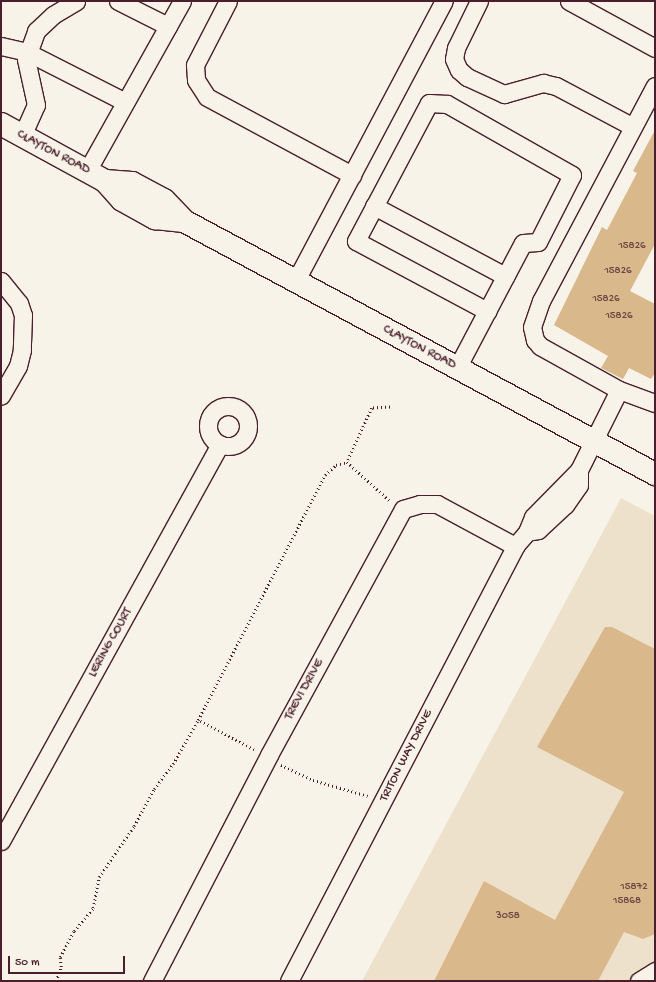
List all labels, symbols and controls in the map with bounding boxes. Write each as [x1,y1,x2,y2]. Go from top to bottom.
street label: CLAYTON ROAD [14,127,92,179]
house number: 15826 [618,239,646,253]
house number: 15826 [604,264,632,278]
house number: 15826 [592,292,620,306]
house number: 15826 [605,309,633,323]
street label: CLAYTON ROAD [380,322,458,374]
street label: LERING COURT [86,606,136,680]
street label: TREVI DRIVE [282,657,328,723]
street label: TRITON WAY DRIVE [377,708,437,804]
house number: 15872 [620,880,648,894]
house number: 15868 [613,894,641,908]
house number: 3058 [496,909,520,923]
scale bar [10,948,127,974]
text: 50 m [15,956,40,970]

